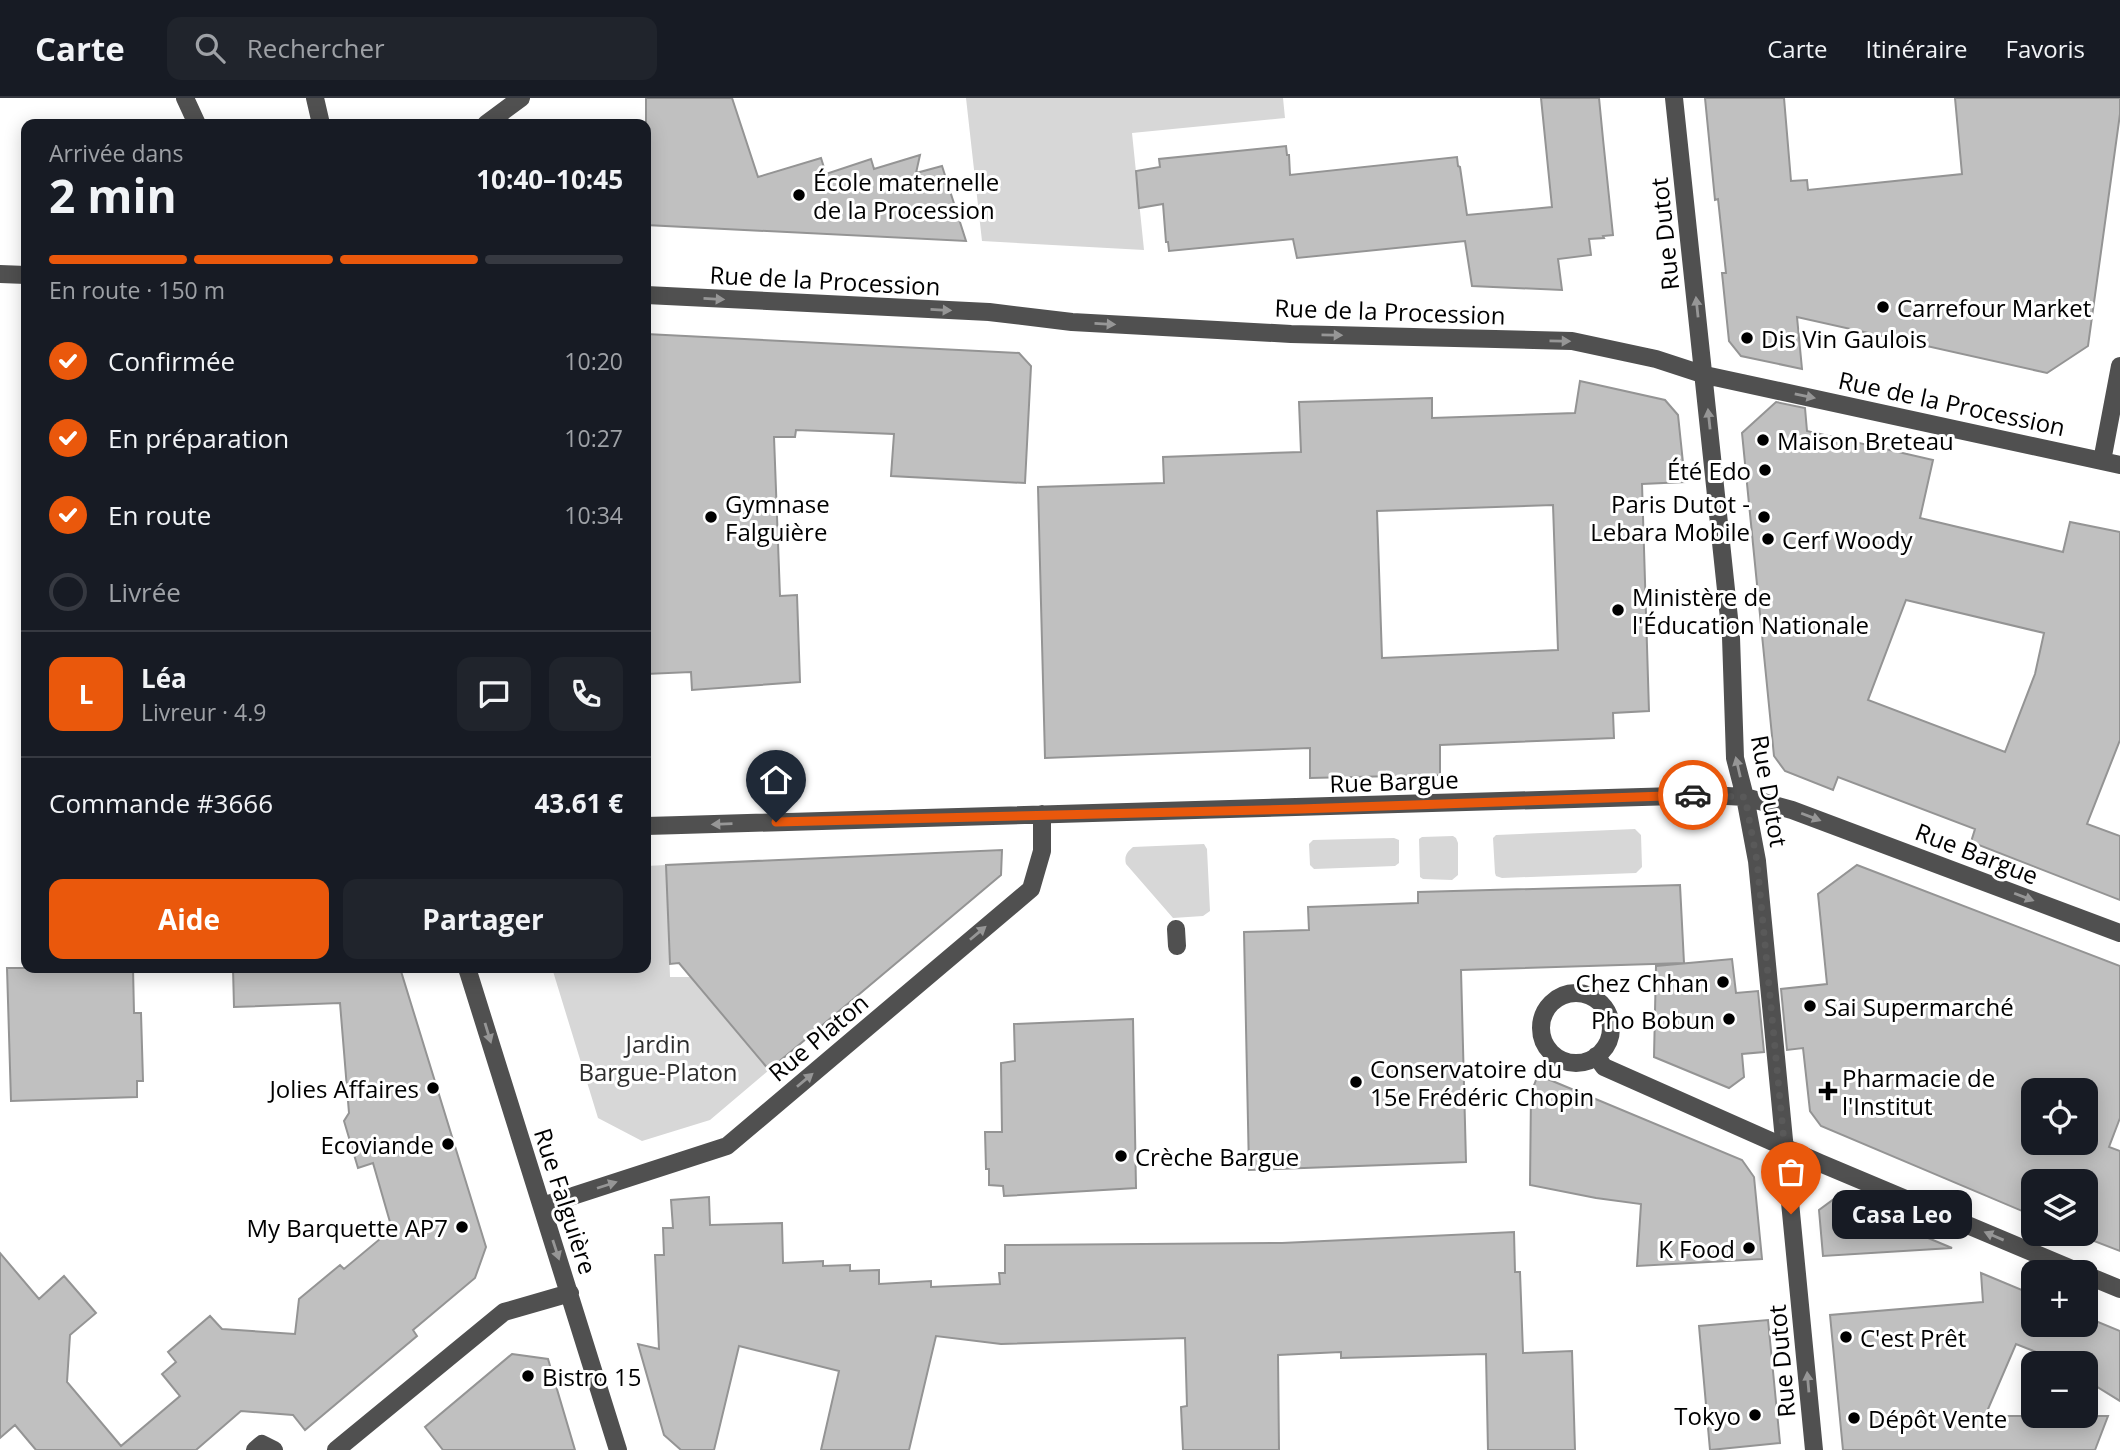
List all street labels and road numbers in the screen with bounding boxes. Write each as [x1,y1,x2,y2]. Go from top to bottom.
street label: Rue Dutot [1642,176,1686,292]
street label: Rue de la Procession [709,257,941,303]
street label: Rue de la Procession [1274,290,1506,332]
street label: Rue de la Procession [1836,363,2068,443]
street label: Rue Dutot [1744,733,1796,849]
street label: Rue Bargue [1329,762,1459,800]
street label: Rue Bargue [1911,814,2043,892]
street label: Rue Platon [761,986,875,1088]
street label: Rue Falguière [527,1124,605,1278]
street label: Rue Dutot [1760,1303,1802,1419]

